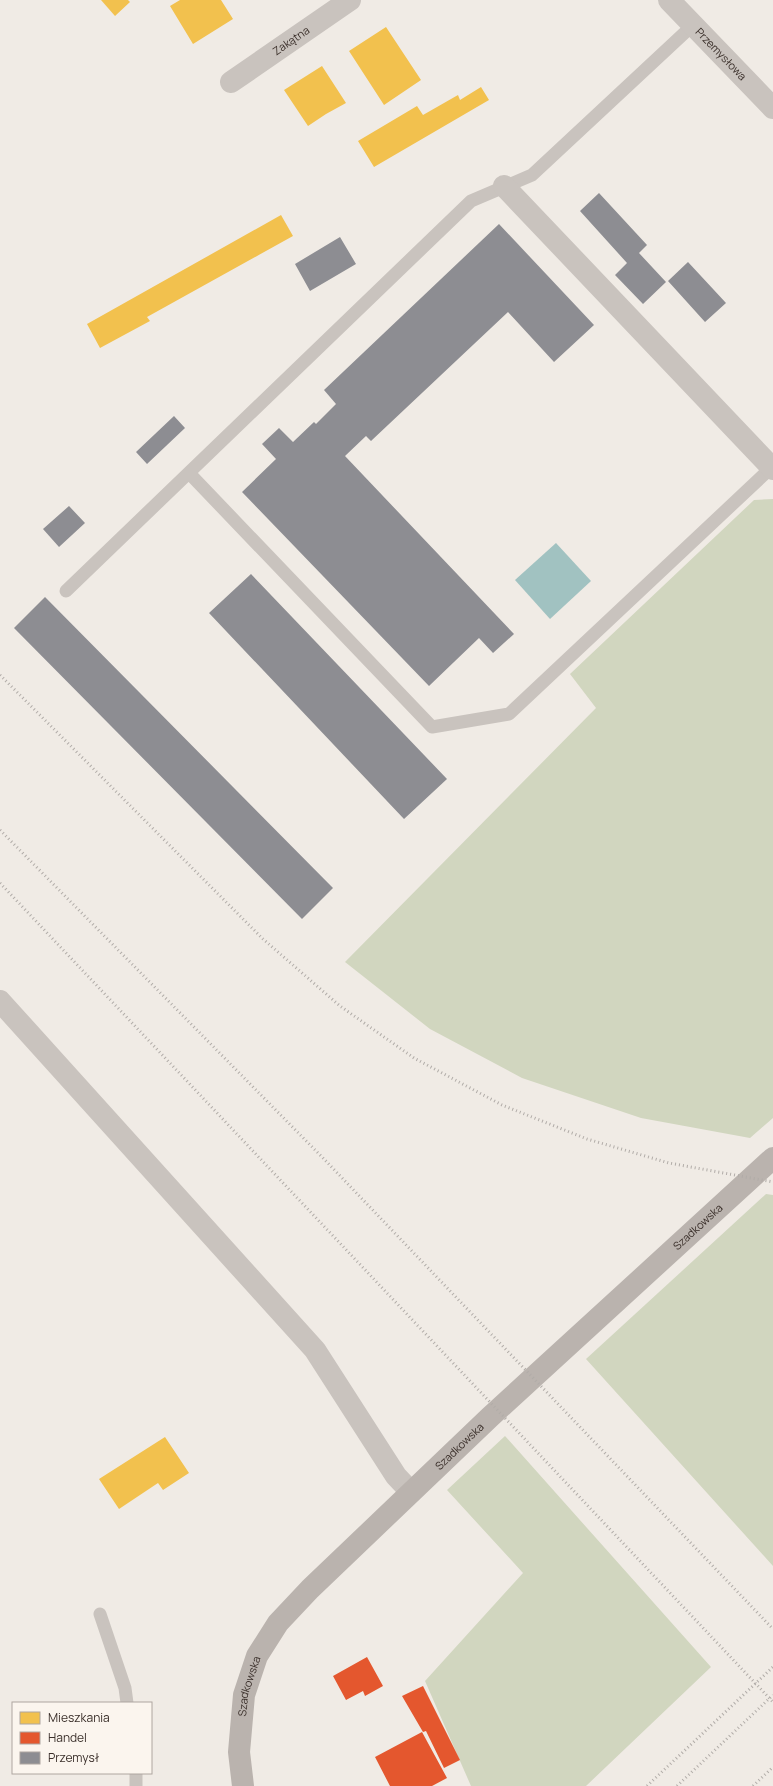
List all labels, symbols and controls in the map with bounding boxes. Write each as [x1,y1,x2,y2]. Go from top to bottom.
street label: Zakątna [269,22,312,58]
street label: Przemysłowa [693,24,750,83]
street label: Szadkowska [669,1200,725,1253]
street label: Szadkowska [431,1419,487,1473]
street label: Szadkowska [234,1654,263,1717]
legend [12,1702,152,1774]
text: Mieszkania [48,1709,110,1726]
text: Handel [48,1729,87,1746]
text: Przemysł [48,1749,100,1766]

